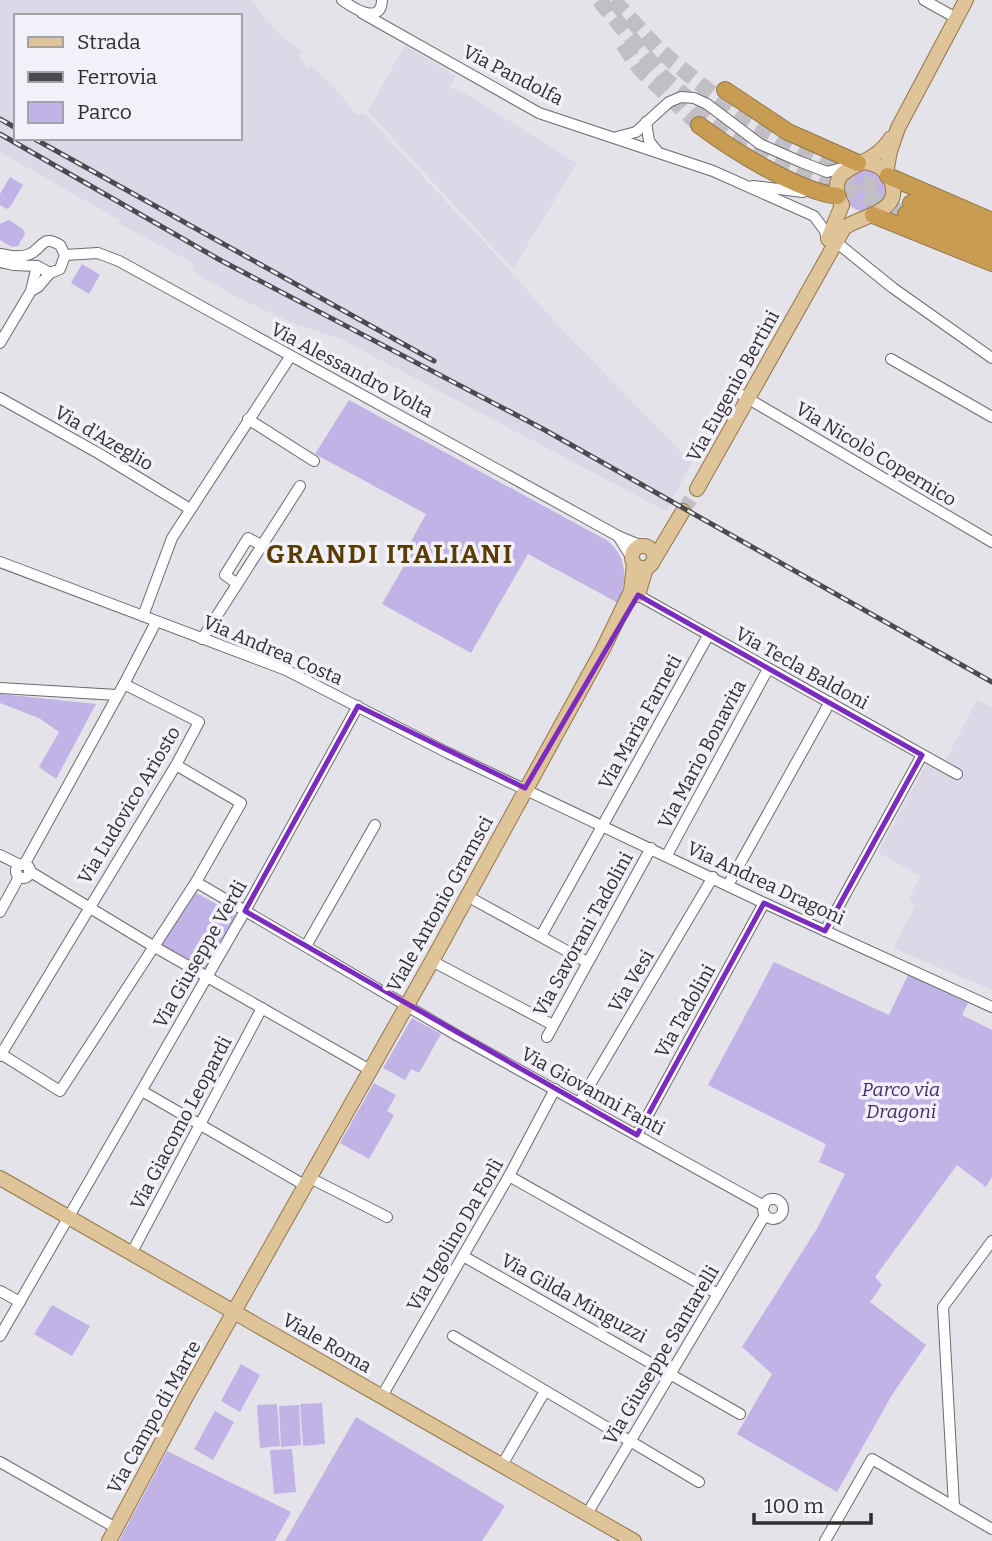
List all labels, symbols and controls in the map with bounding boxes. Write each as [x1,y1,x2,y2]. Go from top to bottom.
legend [14,14,242,140]
text: Strada [77,29,141,55]
street label: Via Pandolfa [459,40,568,110]
text: Ferrovia [77,64,158,90]
text: Parco [77,99,132,125]
street label: Via Eugenio Bertini [682,306,784,466]
street label: Via Alessandro Volta [267,317,438,423]
street label: Via Nicolò Copernico [791,397,961,511]
street label: Via d'Azeglio [50,400,158,476]
district label: GRANDI ITALIANI [266,539,514,570]
street label: Via Andrea Costa [200,610,347,690]
street label: Via Tecla Baldoni [731,622,873,714]
street label: Via Maria Farneti [594,650,687,793]
street label: Via Mario Bonavita [653,675,751,832]
street label: Via Ludovico Ariosto [73,722,185,888]
street label: Viale Antonio Gramsci [382,812,498,996]
street label: Via Andrea Dragoni [683,836,849,930]
street label: Via Savorani Tadolini [528,847,638,1020]
street label: Via Giuseppe Verdi [148,876,252,1032]
street label: Via Vesi [603,945,659,1016]
street label: Via Tadolini [650,960,720,1062]
street label: Via Giacomo Leopardi [126,1032,237,1214]
street label: Via Giovanni Fanti [517,1042,669,1140]
park label: Parco via Dragoni [862,1078,940,1123]
street label: Via Ugolino Da Forlì [402,1154,508,1315]
street label: Via Gilda Minguzzi [497,1248,651,1348]
street label: Via Giuseppe Santarelli [598,1261,724,1449]
street label: Viale Roma [278,1308,376,1378]
street label: Via Campo di Marte [102,1336,206,1498]
scale bar [754,1482,871,1526]
text: 100 m [764,1493,824,1519]

